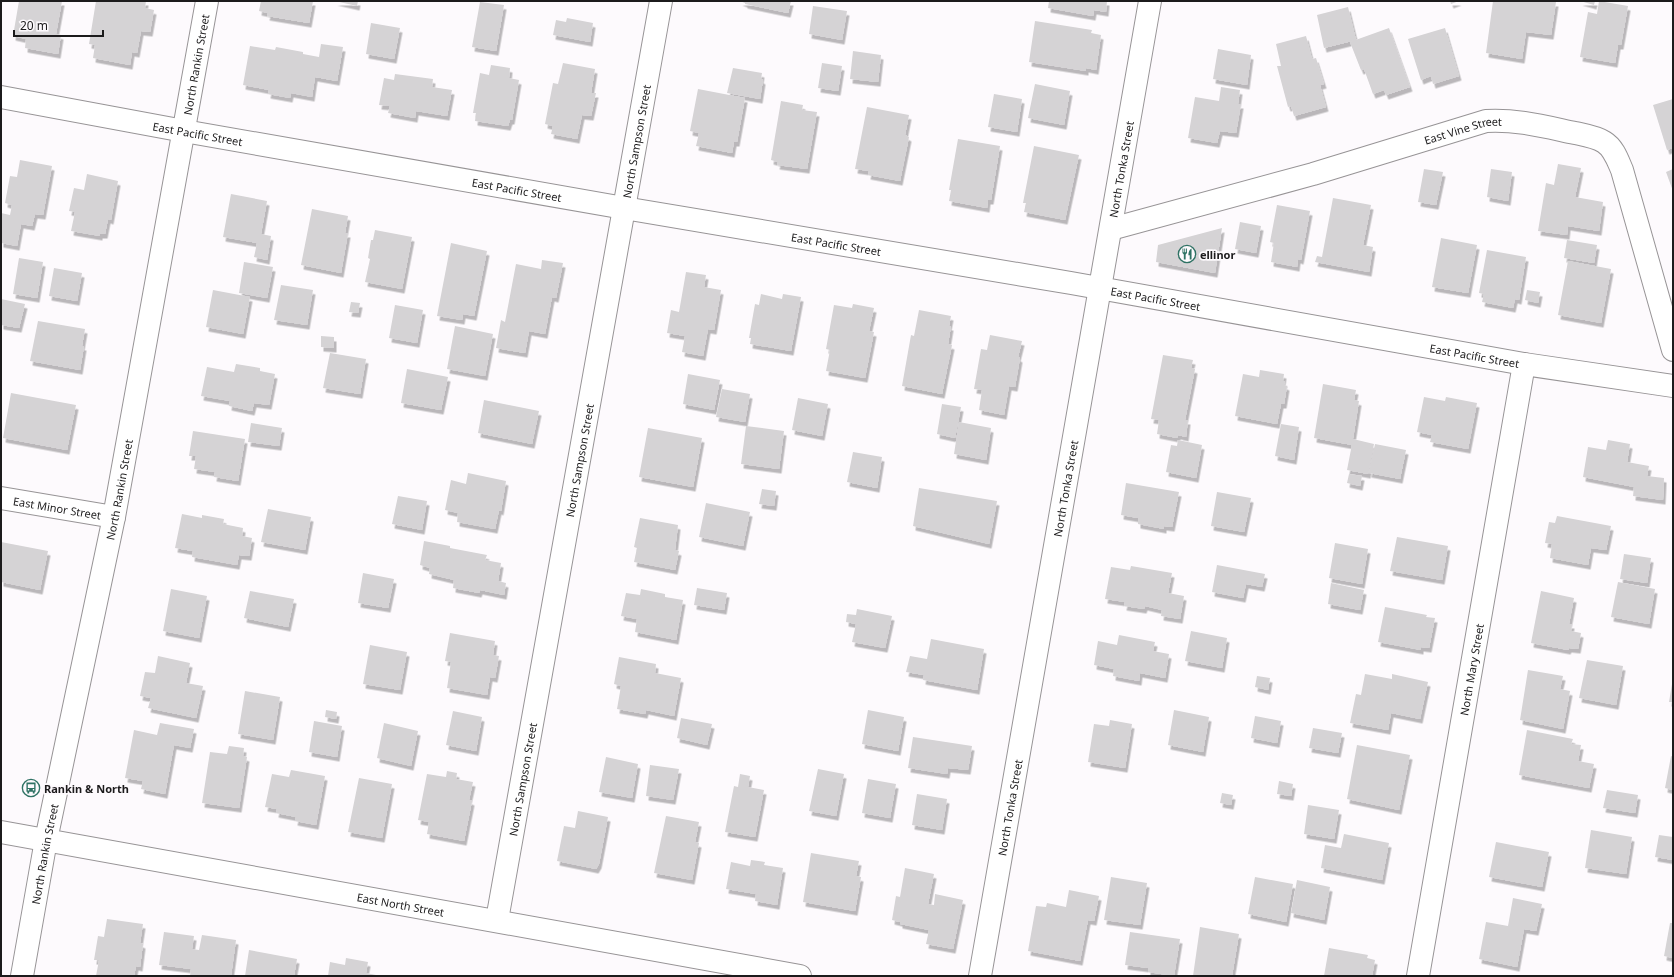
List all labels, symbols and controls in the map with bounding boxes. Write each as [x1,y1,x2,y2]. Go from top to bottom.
scale bar [14,12,103,38]
street label: North Rankin Street [179,13,212,116]
text: 20 m [20,17,48,34]
street label: North Sampson Street [618,83,653,199]
street label: East Vine Street [1422,113,1502,147]
street label: East Pacific Street [152,118,244,149]
street label: North Tonka Street [1105,120,1136,219]
street label: East Pacific Street [471,174,563,204]
street label: East Pacific Street [790,229,882,259]
restaurant icon: ellinor [1177,244,1197,264]
place label: ellinor [1200,247,1235,262]
street label: East Pacific Street [1110,283,1202,314]
street label: East Pacific Street [1428,340,1521,371]
street label: North Sampson Street [562,402,597,518]
street label: North Rankin Street [102,438,135,541]
street label: North Tonka Street [1049,439,1081,538]
street label: East Minor Street [12,493,102,522]
street label: North Mary Street [1456,622,1486,717]
street label: North Sampson Street [505,721,540,837]
street label: North Tonka Street [994,758,1025,857]
bus stop icon: Rankin & North [21,778,41,798]
place label: Rankin & North [44,781,129,796]
street label: North Rankin Street [27,802,61,906]
street label: East North Street [356,889,445,919]

